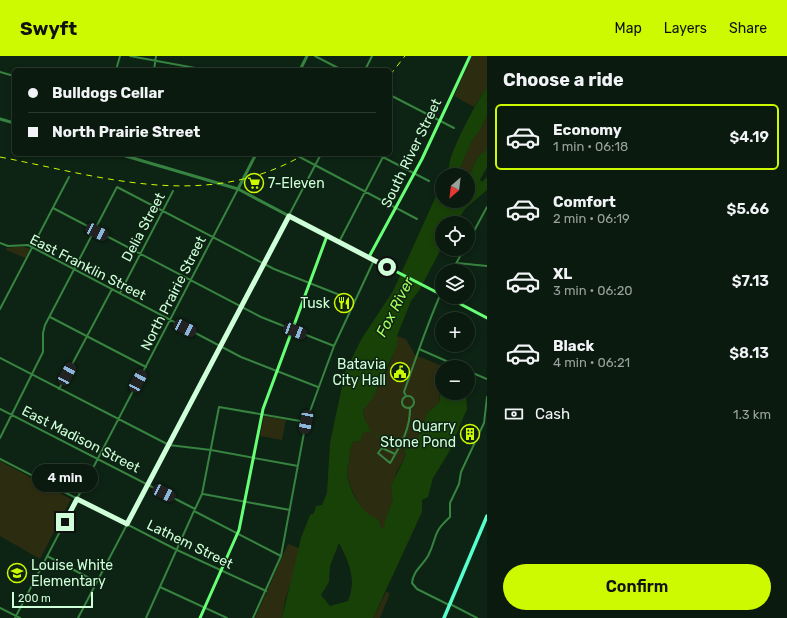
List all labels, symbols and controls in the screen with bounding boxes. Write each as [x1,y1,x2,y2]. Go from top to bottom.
text: Swyft [20,17,77,40]
text: Map [615,20,642,37]
text: Layers [664,20,707,37]
text: Share [729,20,767,37]
text: Choose a ride [503,69,624,91]
text: Bulldogs Cellar [52,84,164,102]
street label: South River Street [378,95,445,211]
icon: car [505,119,541,155]
text: Economy [553,121,622,139]
text: North Prairie Street [52,123,200,141]
text: $4.19 [730,128,769,146]
text: 1 min · 06:18 [553,139,628,154]
north arrow [435,168,475,208]
map controls [435,168,475,400]
supermarket icon: 7-Eleven [243,172,265,194]
place label: 7-Eleven [268,175,325,192]
street label: Delia Street [118,189,169,265]
icon: car [505,191,541,227]
text: Comfort [553,193,616,211]
text: $5.66 [727,200,769,218]
text: 2 min · 06:19 [553,211,630,226]
button: locate [435,216,475,256]
car [84,221,110,243]
street label: East Franklin Street [27,231,149,304]
street label: North Prairie Street [137,233,210,353]
route start [378,258,396,276]
icon: car [505,263,541,299]
button: layers [435,264,475,304]
text: XL [553,265,572,283]
text: $7.13 [732,272,769,290]
water label: Fox River [372,273,418,340]
text: 3 min · 06:20 [553,283,633,298]
restaurant icon: Tusk [333,292,355,314]
place label: Tusk [300,295,331,312]
button: + [435,312,475,352]
car [172,317,198,339]
car [282,321,308,341]
icon: car [505,335,541,371]
text: Black [553,337,594,355]
text: $8.13 [729,344,769,362]
text: 4 min · 06:21 [553,355,630,370]
place label: Batavia City Hall [332,356,386,389]
button: − [435,360,475,400]
car [56,361,78,387]
public building icon: Batavia City Hall [389,361,411,383]
car [127,368,149,394]
street label: East Madison Street [19,402,143,477]
icon: cash [503,403,525,425]
text: Cash [535,405,570,423]
text: 1.3 km [733,407,771,422]
car [298,409,314,435]
place label: Quarry Stone Pond [380,418,456,451]
building icon: Quarry Stone Pond [459,423,481,445]
callout: 4 min [32,464,98,492]
text: 4 min [47,470,83,485]
car [151,482,177,504]
route end [56,513,74,531]
street label: Lathem Street [144,516,236,573]
place label: Louise White Elementary [31,557,113,590]
school or university icon: Louise White Elementary [6,562,28,584]
button: Confirm [503,564,771,610]
scale bar [12,590,93,609]
text: 200 m [18,592,51,605]

